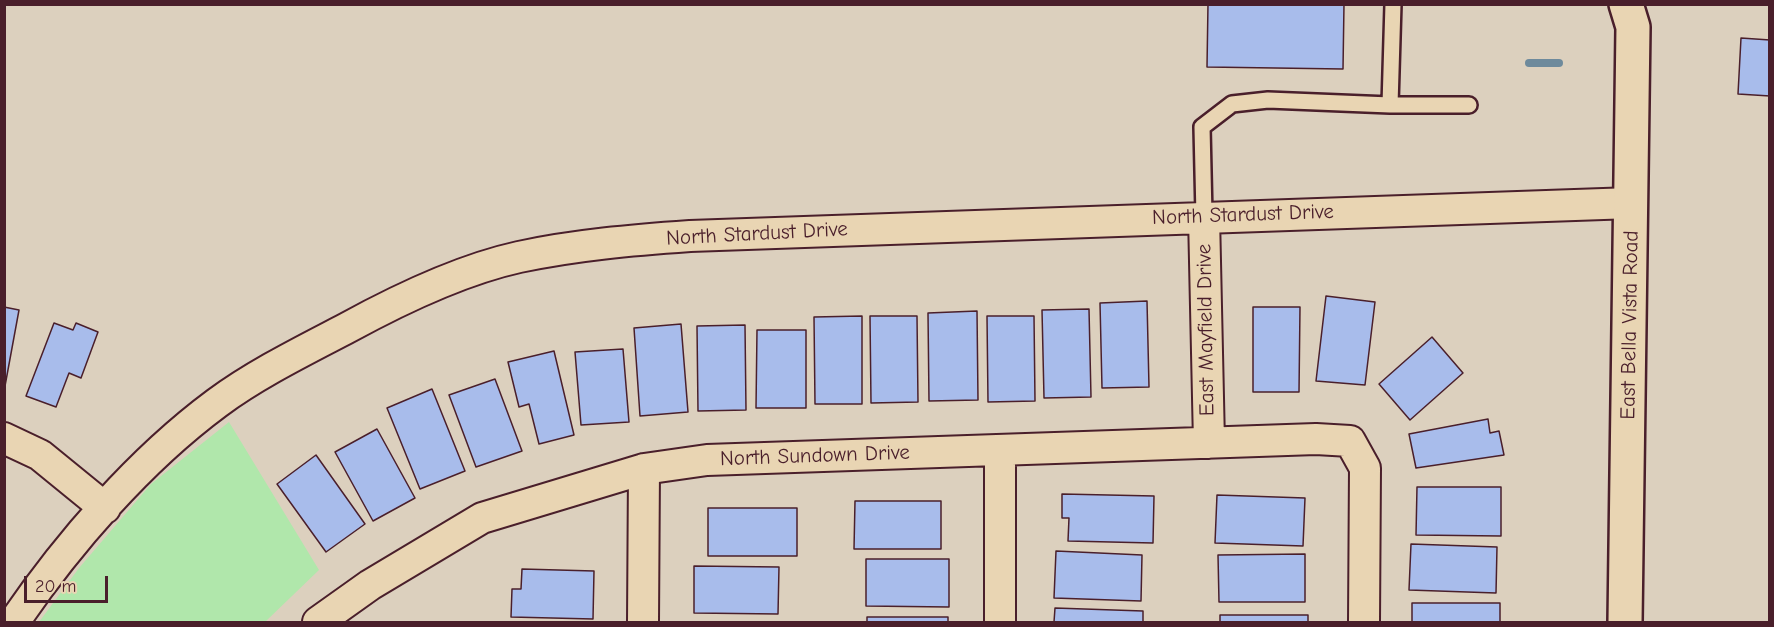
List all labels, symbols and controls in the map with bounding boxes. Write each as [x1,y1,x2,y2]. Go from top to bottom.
street label: North Stardust Drive [1152,199,1334,231]
street label: North Stardust Drive [666,217,848,251]
street label: East Bella Vista Road [1616,230,1644,420]
street label: East Mayfield Drive [1192,244,1220,416]
street label: North Sundown Drive [720,440,910,472]
scale bar [27,564,111,602]
text: 20 m [35,576,76,597]

